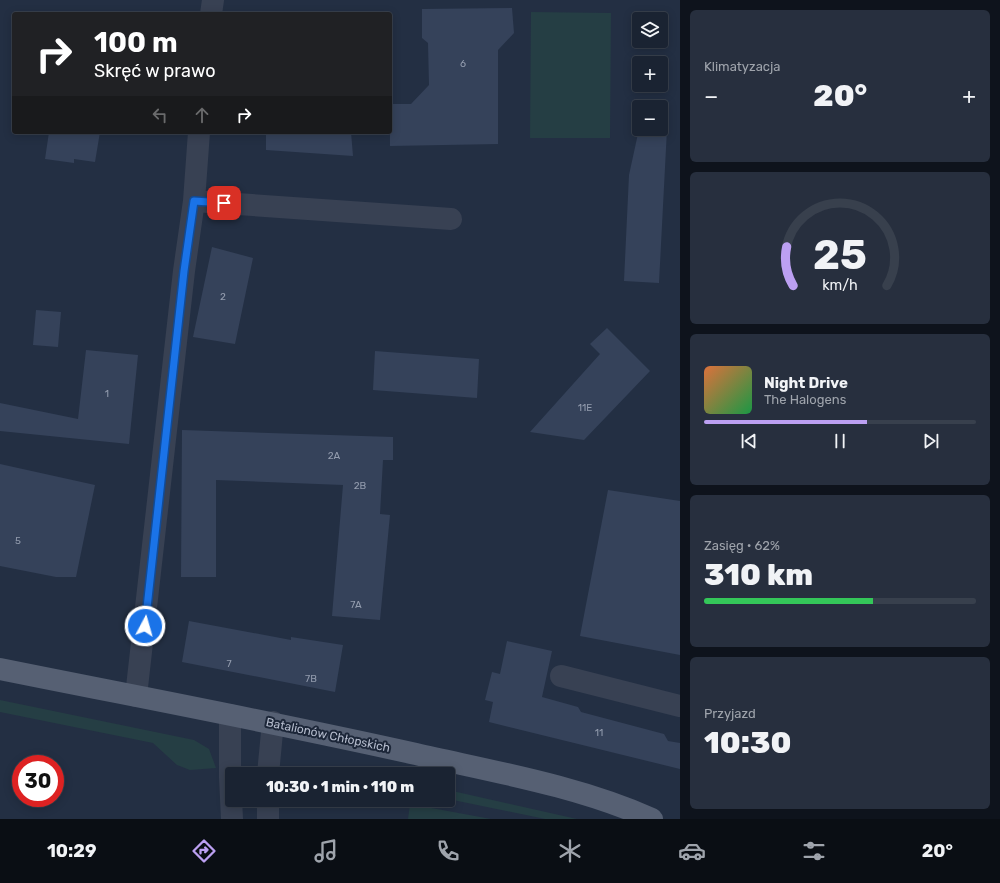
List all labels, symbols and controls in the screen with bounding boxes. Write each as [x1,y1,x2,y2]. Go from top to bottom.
map controls [632,12,668,136]
button: layers [632,12,668,48]
text: 100 m [94,26,178,59]
icon: right [28,28,80,80]
button: + [632,56,668,92]
house number: 6 [460,58,466,70]
text: Klimatyzacja [704,59,780,74]
text: Skręć w prawo [94,60,215,82]
text: 20° [813,78,867,114]
text: − [704,83,718,110]
text: + [962,83,976,110]
button: − [632,100,668,136]
icon: left [149,104,171,126]
icon: ahead [191,104,213,126]
icon: right [233,104,255,126]
pin [207,186,241,220]
icon: arrive [213,192,235,214]
text: 25 [813,229,867,278]
text: km/h [822,276,858,293]
house number: 2 [220,291,226,303]
text: Night Drive [764,374,848,392]
house number: 1 [105,388,109,400]
text: The Halogens [764,392,846,407]
house number: 11E [578,402,592,414]
icon: previous [738,430,760,452]
icon: pause [829,430,851,452]
icon: next [920,430,942,452]
house number: 2A [328,450,341,462]
house number: 2B [354,480,367,492]
house number: 5 [15,535,21,547]
text: Zasięg · 62% [704,538,780,553]
text: 310 km [704,557,813,593]
house number: 7A [350,599,362,611]
position arrow [124,605,166,647]
house number: 7 [226,658,232,670]
house number: 7B [305,673,317,685]
text: Przyjazd [704,706,756,721]
street label: Batalionów Chłopskich [265,715,391,755]
text: 10:30 [704,725,791,761]
house number: 11 [595,727,603,739]
speed limit sign: 30 [12,755,64,807]
text: 10:30 · 1 min · 110 m [266,778,414,796]
icon: directions [190,837,218,865]
icon: music [312,837,340,865]
icon: phone [434,837,462,865]
icon: climate [556,837,584,865]
icon: car [678,837,706,865]
icon: filters [800,837,828,865]
text: 10:29 [47,840,97,862]
text: 20° [922,840,953,862]

